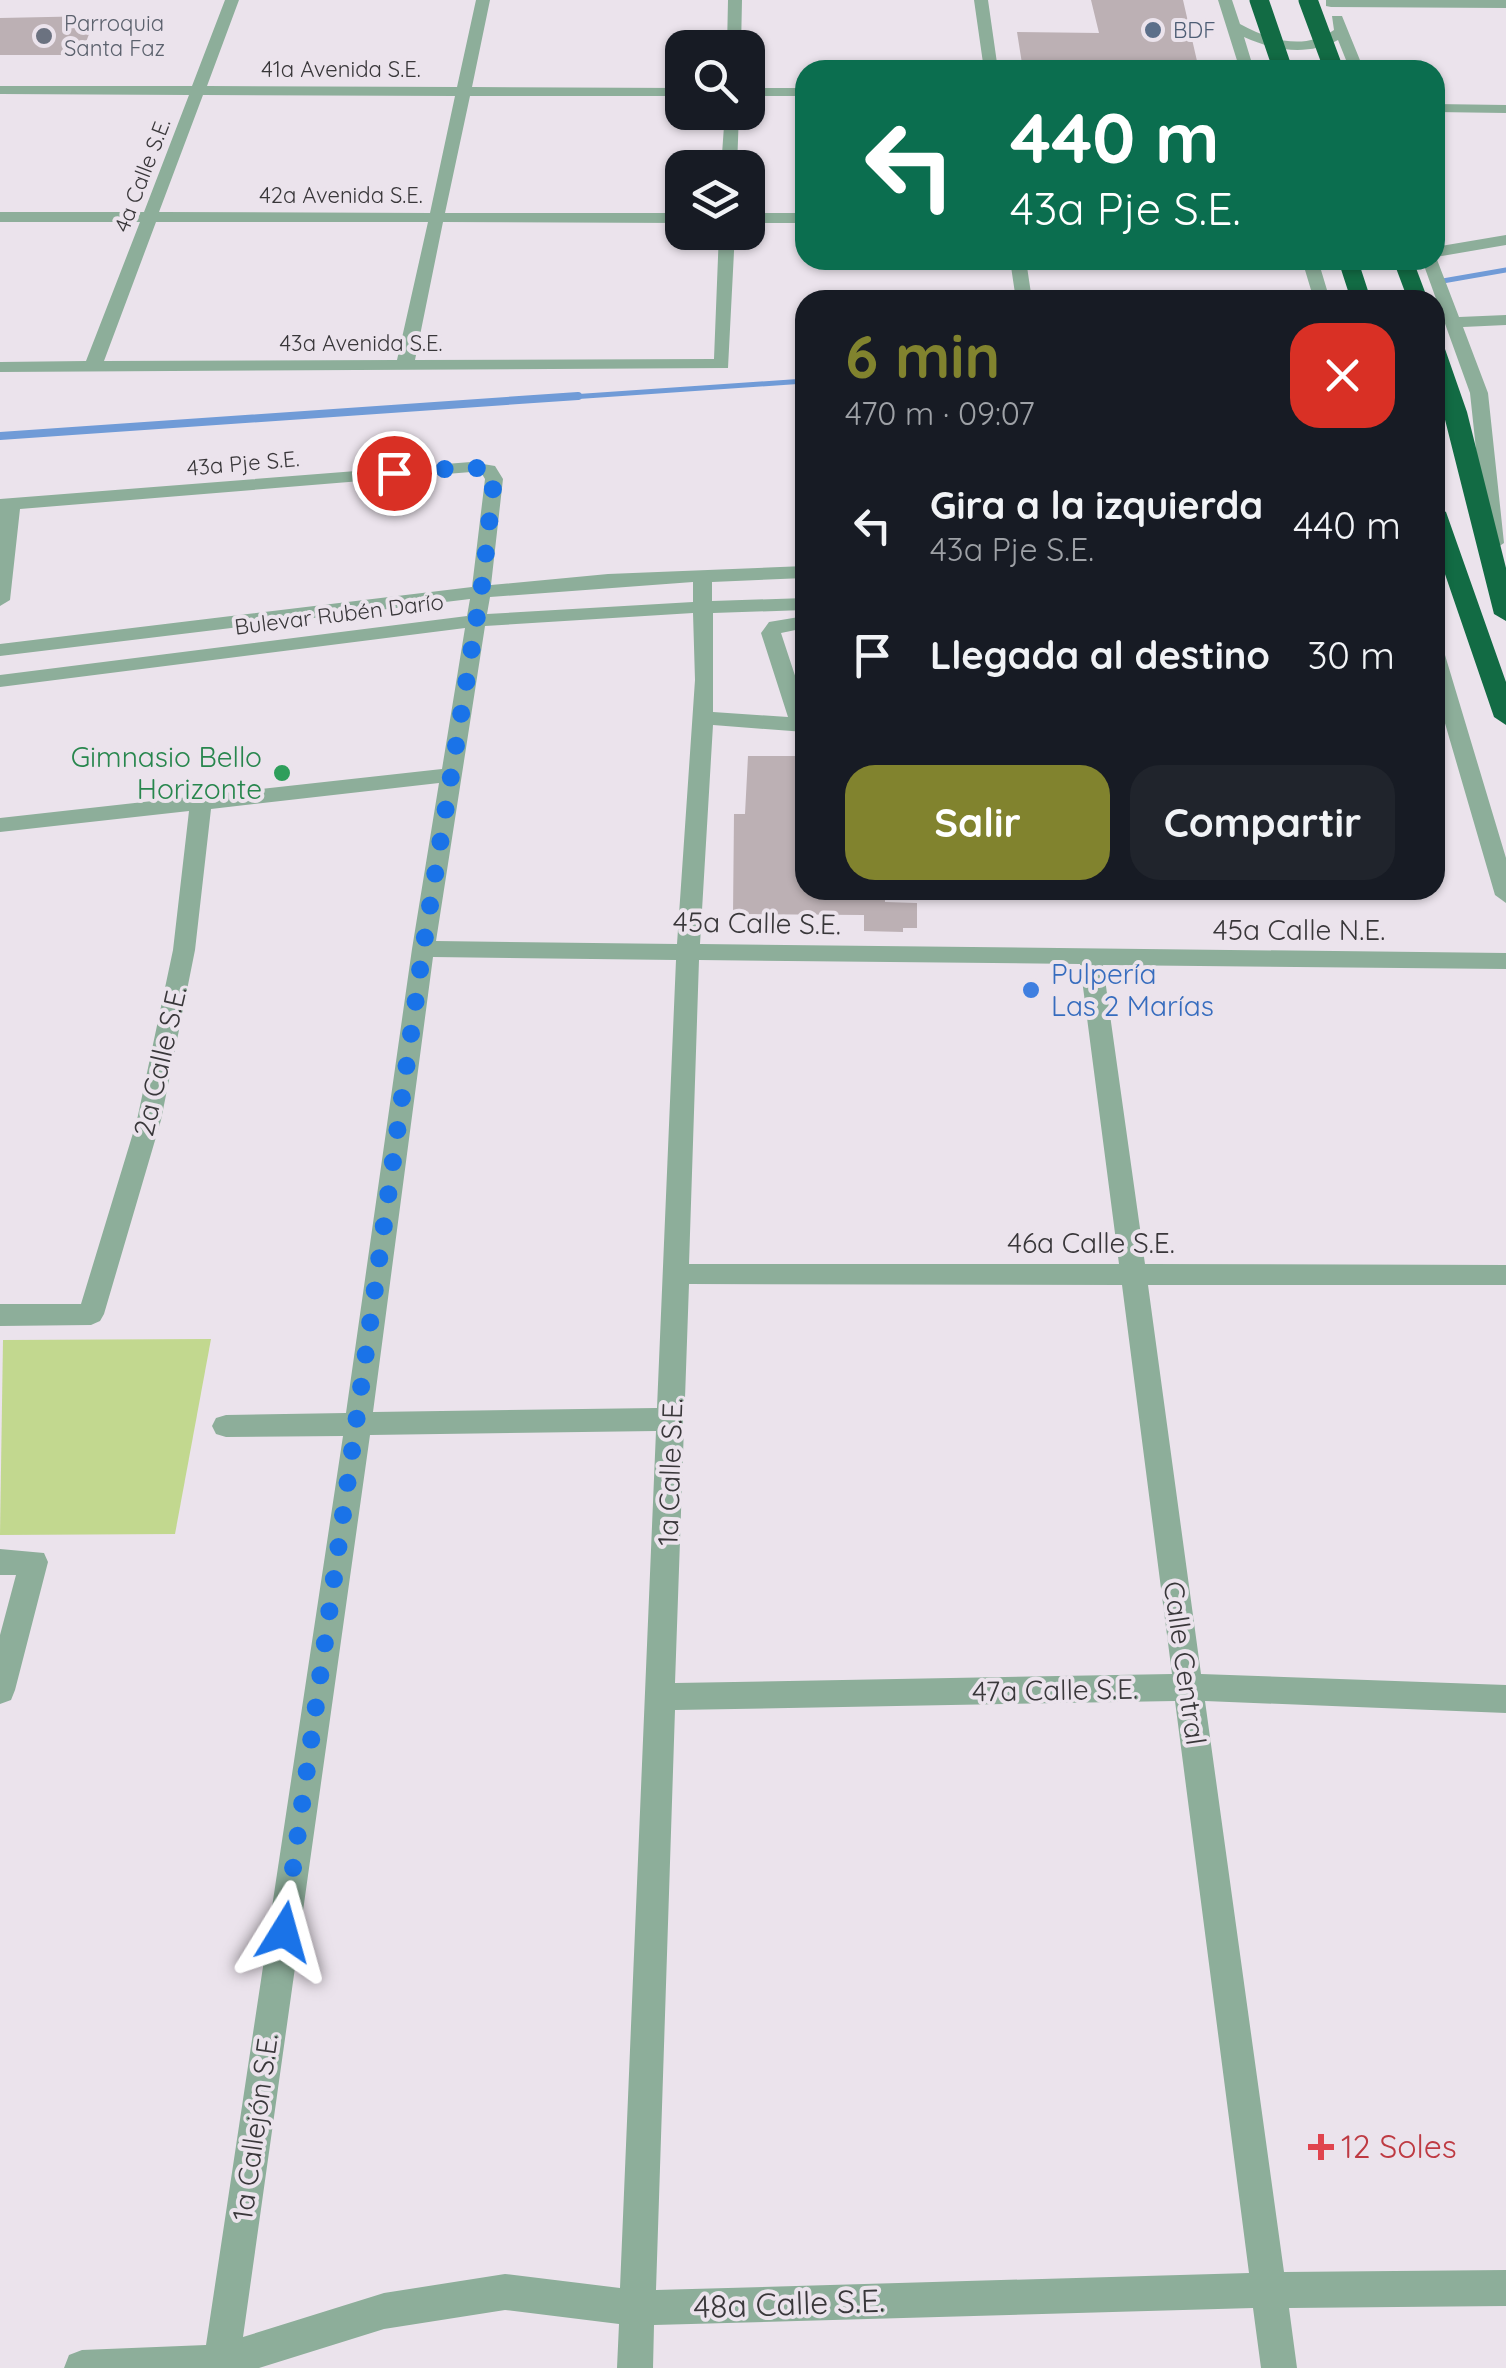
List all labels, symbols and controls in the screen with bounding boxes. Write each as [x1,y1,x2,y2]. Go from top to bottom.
place label: Parroquia Santa Faz [64,9,165,62]
place label: BDF [1173,16,1216,44]
marker: BDF [1142,19,1164,41]
marker: Parroquia Santa Faz [33,25,55,47]
map controls [665,30,765,250]
button: search [665,30,765,130]
street label: 41a Avenida S.E. [261,55,421,83]
text: 440 m [1010,93,1219,181]
icon: left [845,100,975,230]
street label: 4a Calle S.E. [107,114,177,236]
button: layers [665,150,765,250]
text: 43a Pje S.E. [1010,180,1241,236]
street label: 42a Avenida S.E. [259,181,423,209]
text: 6 min [845,318,1000,393]
button: close [1290,323,1395,428]
street label: 43a Avenida S.E. [280,329,442,357]
text: 470 m · 09:07 [845,393,1035,433]
pin [352,431,437,516]
street label: 43a Pje S.E. [186,444,300,482]
icon: arrive [367,446,422,501]
text: Gira a la izquierda [930,481,1263,529]
icon: left [845,498,900,553]
text: 440 m [1293,501,1401,549]
text: 43a Pje S.E. [930,529,1094,569]
street label: Bulevar Rubén Darío [233,587,445,641]
icon: arrive [845,628,900,683]
text: Llegada al destino [930,631,1270,679]
text: 30 m [1307,631,1395,679]
place label: Gimnasio Bello Horizonte [71,739,262,806]
marker: Gimnasio Bello Horizonte [271,762,293,784]
button: Salir [845,765,1110,880]
button: Compartir [1130,765,1395,880]
street label: 45a Calle S.E. [673,904,841,941]
street label: 45a Calle N.E. [1213,912,1385,947]
place label: Pulpería Las 2 Marías [1051,956,1214,1023]
marker: Pulpería Las 2 Marías [1020,979,1042,1001]
street label: 2a Calle S.E. [125,982,194,1139]
street label: 46a Calle S.E. [1007,1225,1175,1260]
street label: 1a Calle S.E. [649,1397,690,1547]
street label: Calle Central [1157,1579,1214,1747]
street label: 47a Calle S.E. [972,1671,1138,1708]
position arrow [232,1880,336,1984]
street label: 1a Callejón S.E. [224,2031,285,2223]
place label: 12 Soles [1341,2126,1457,2166]
marker: 12 Soles [1310,2136,1332,2158]
street label: 48a Calle S.E. [693,2280,885,2326]

